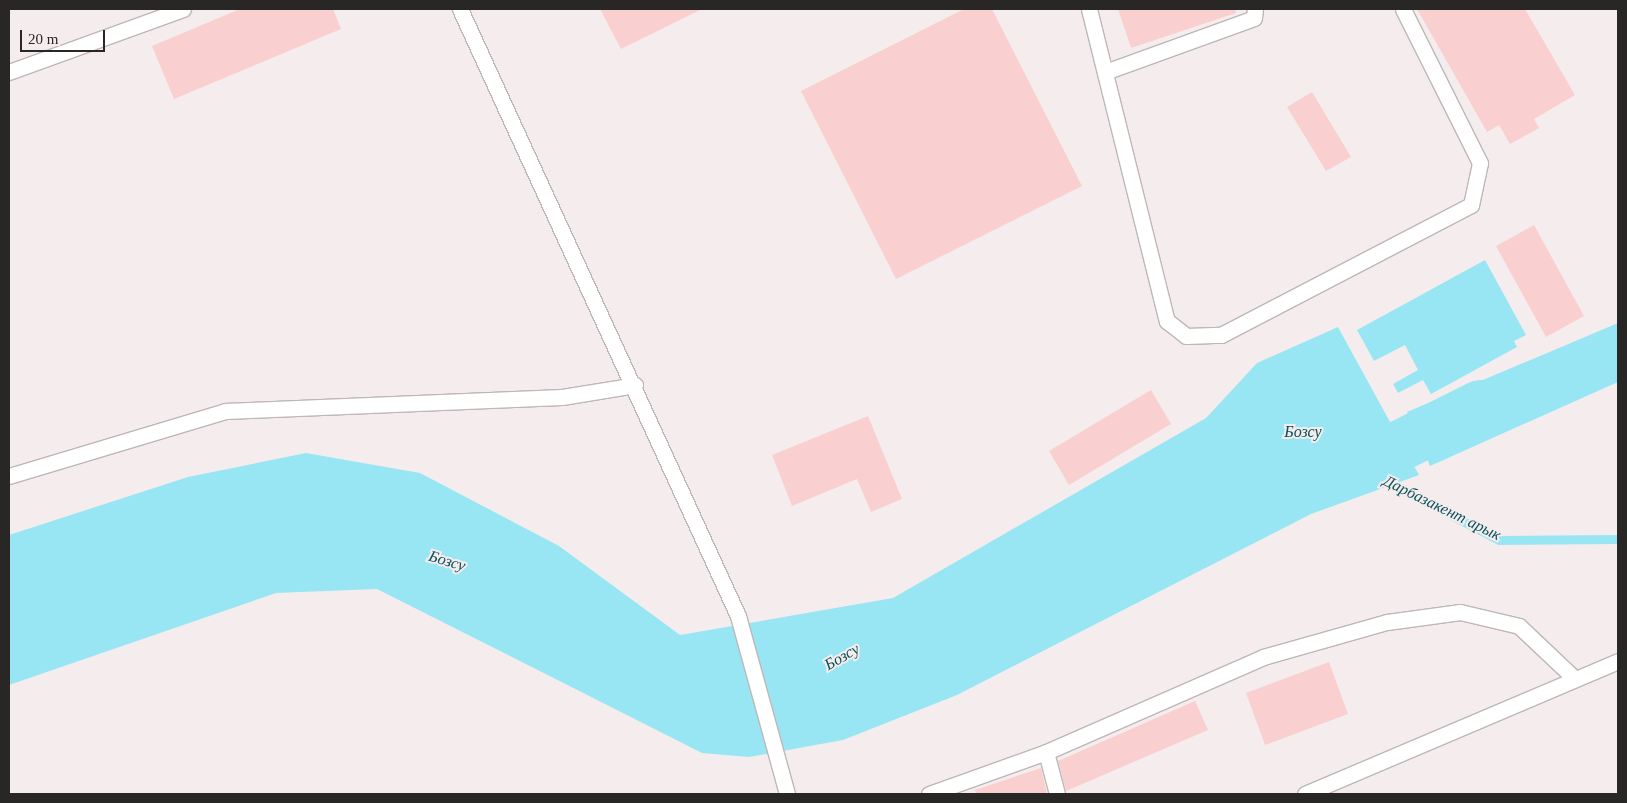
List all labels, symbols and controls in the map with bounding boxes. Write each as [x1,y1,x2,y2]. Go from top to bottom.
scale bar [22,20,108,52]
text: 20 m [28,31,58,47]
water label: Бозсу [1284,422,1322,442]
water label: Дарбазакент арык [1380,471,1504,545]
water label: Бозсу [426,546,468,576]
water label: Бозсу [821,639,863,675]

